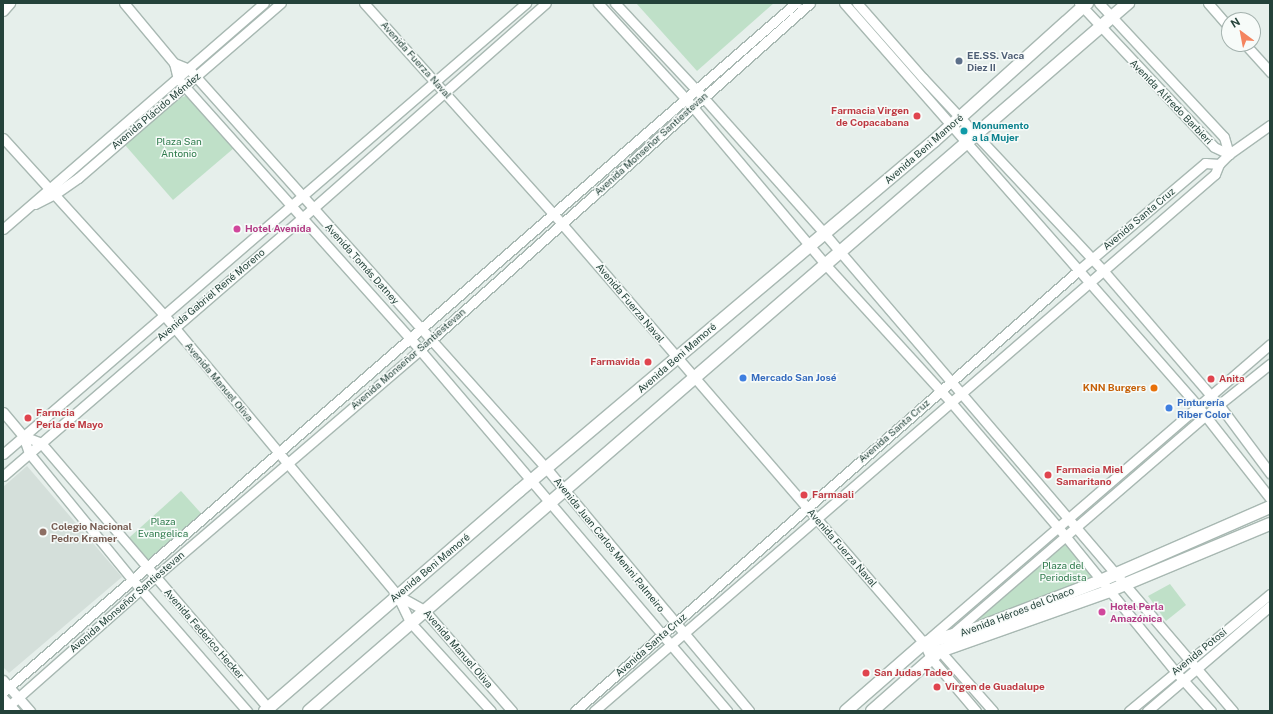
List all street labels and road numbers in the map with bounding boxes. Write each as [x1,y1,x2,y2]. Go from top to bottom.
street label: Avenida Fuerza Naval [378,19,454,101]
street label: Avenida Alfredo Barbieri [1127,57,1215,147]
street label: Avenida Plácido Méndez [109,70,203,152]
street label: Avenida Monseñor Santiestevan [592,90,710,198]
street label: Avenida Beni Mamoré [882,112,966,186]
street label: Avenida Santa Cruz [1101,185,1177,253]
street label: Avenida Tomás Datney [323,221,401,307]
street label: Avenida Gabriel René Moreno [155,246,267,344]
street label: Avenida Fuerza Naval [593,261,667,345]
street label: Avenida Monseñor Santiestevan [348,306,468,412]
street label: Avenida Beni Mamoré [635,321,719,395]
street label: Avenida Manuel Oliva [182,340,256,424]
street label: Avenida Santa Cruz [856,397,932,465]
street label: Avenida Juan Carlos Menini Palmeiro [551,475,667,615]
street label: Avenida Fuerza Naval [805,506,879,590]
street label: Avenida Beni Mamoré [388,531,472,605]
street label: Avenida Monseñor Santiestevan [67,549,187,655]
street label: Avenida Héroes del Chaco [958,585,1076,639]
street label: Avenida Federico Hecker [161,586,247,682]
street label: Avenida Manuel Oliva [421,608,495,690]
street label: Avenida Santa Cruz [613,611,689,679]
street label: Avenida Potosí [1169,626,1229,678]

